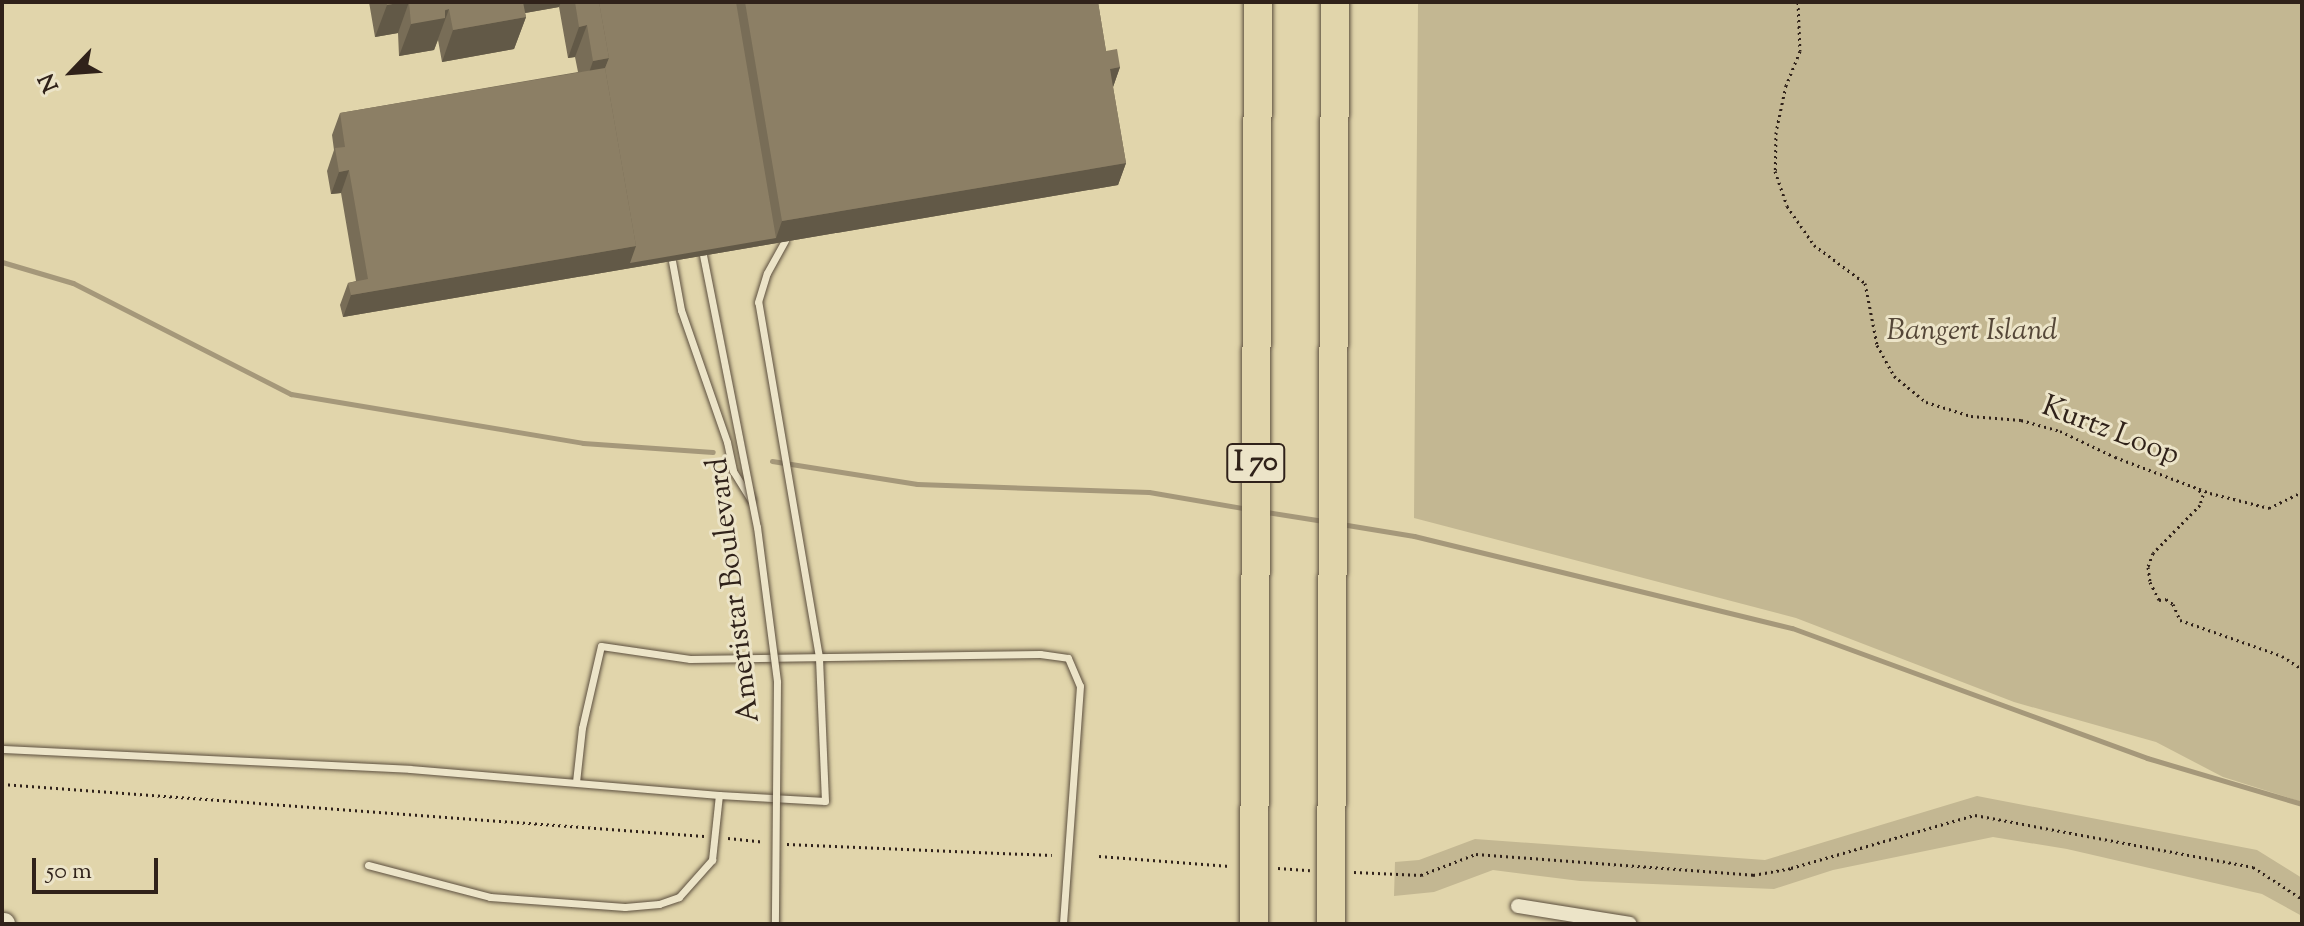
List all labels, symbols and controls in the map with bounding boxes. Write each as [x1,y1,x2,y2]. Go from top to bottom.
north arrow [32,32,112,112]
text: N [32,67,68,97]
park label: Bangert Island [1887,314,2057,350]
street label: Kurtz Loop [2036,389,2184,475]
road number: I 70 [1226,439,1286,487]
street label: Ameristar Boulevard [701,455,769,725]
scale bar [36,842,162,892]
text: 50 m [46,855,92,889]

